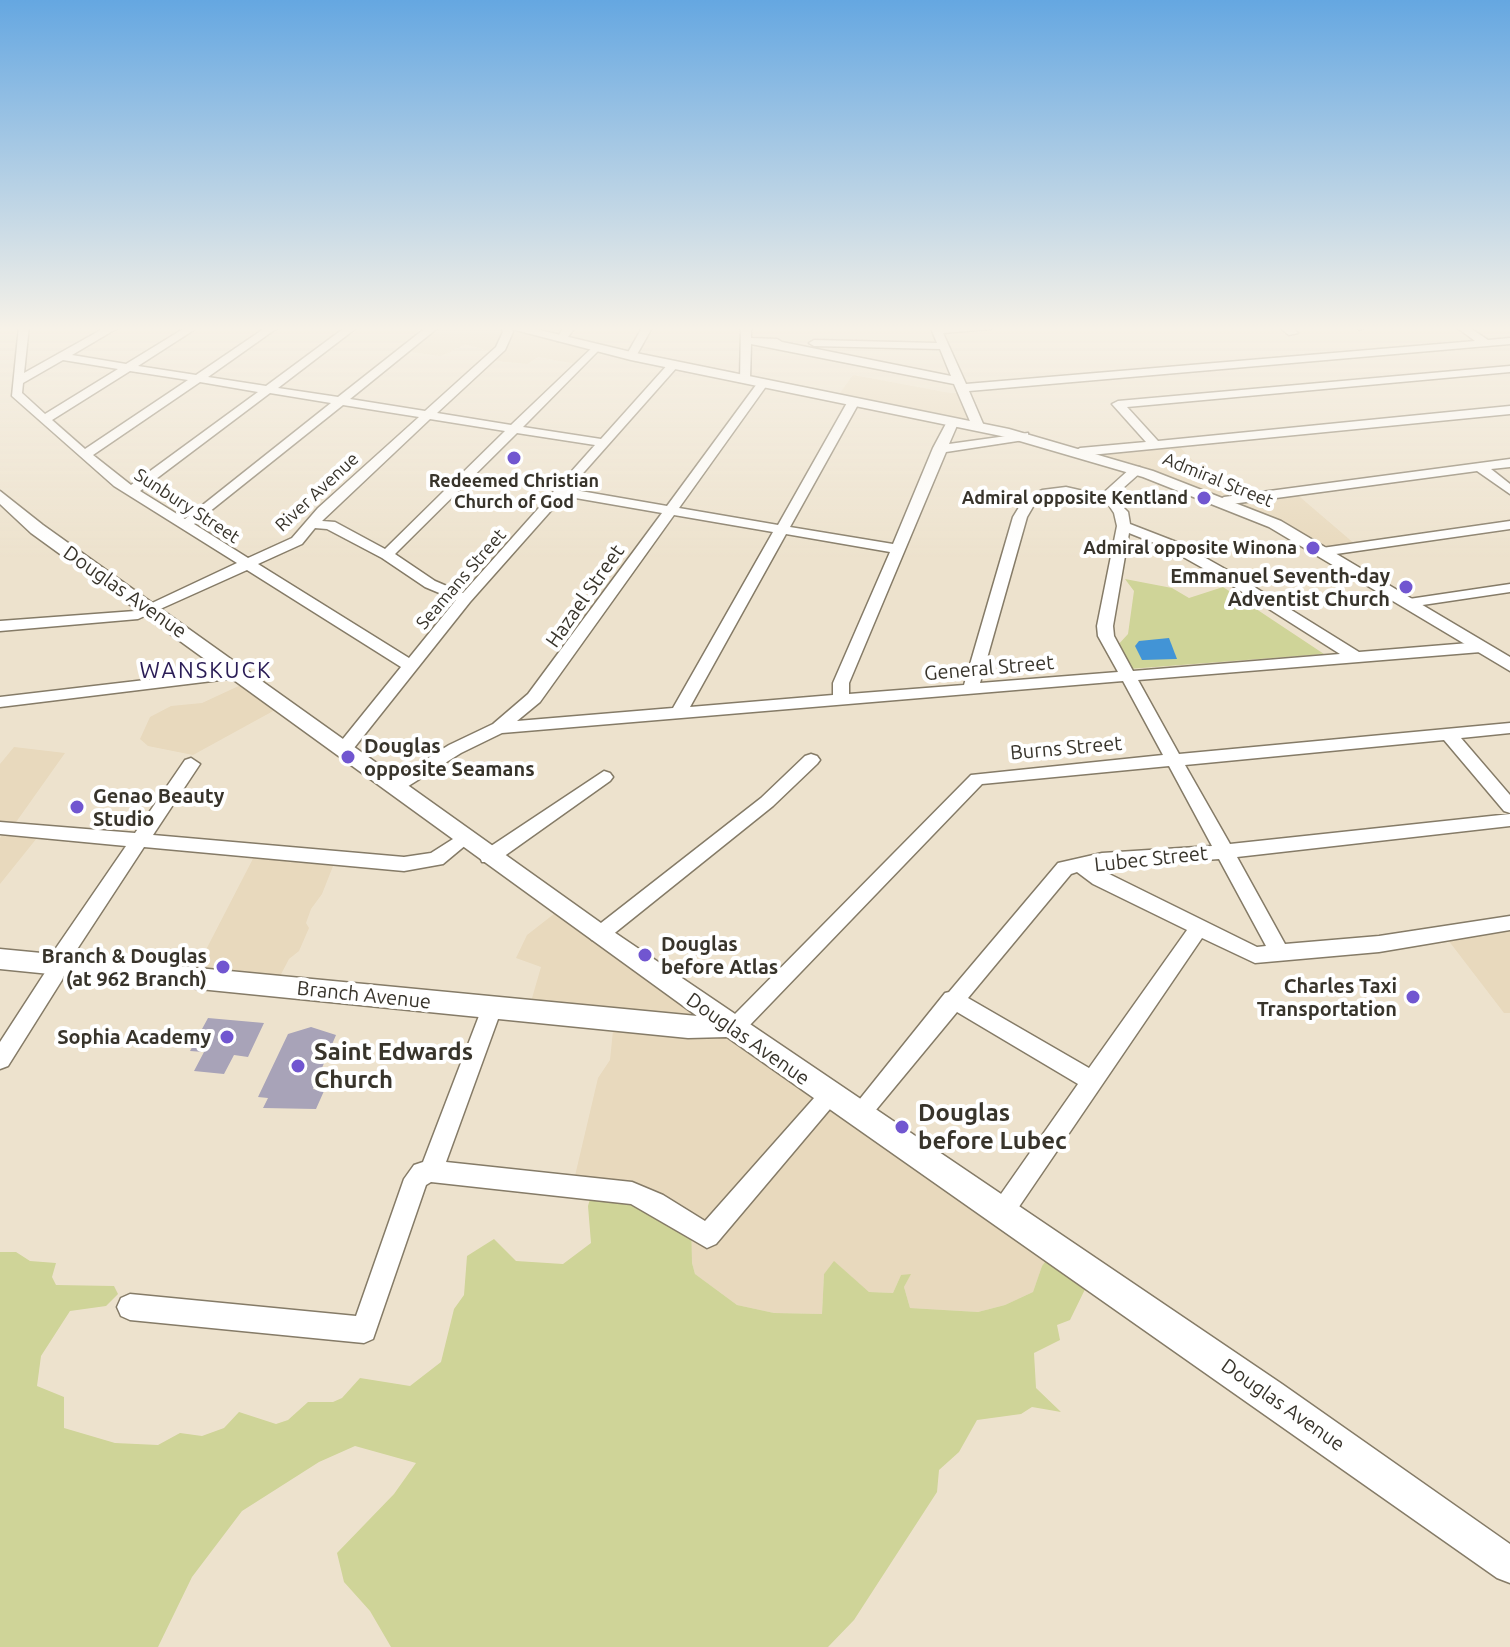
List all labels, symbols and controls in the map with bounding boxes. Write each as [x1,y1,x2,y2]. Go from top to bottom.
street label: River Avenue [271,448,363,536]
street label: Admiral Street [1160,448,1276,512]
marker: Redeemed Christian Church of God [505,449,523,467]
street label: Sunbury Street [130,464,244,548]
place label: Redeemed Christian Church of God [429,470,599,512]
place label: Admiral opposite Kentland [962,487,1188,509]
marker: Admiral opposite Kentland [1195,489,1213,507]
street label: Seamans Street [412,524,510,634]
place label: Admiral opposite Winona [1083,537,1297,559]
marker: Admiral opposite Winona [1304,539,1322,557]
street label: Hazael Street [541,540,629,652]
street label: Douglas Avenue [59,541,191,643]
place label: Emmanuel Seventh-day Adventist Church [1170,564,1390,611]
marker: Emmanuel Seventh-day Adventist Church [1397,578,1415,596]
street label: General Street [923,650,1055,686]
district label: WANSKUCK [140,658,272,684]
street label: Burns Street [1009,731,1123,765]
place label: Douglas opposite Seamans [364,734,535,781]
marker: Douglas opposite Seamans [339,748,357,766]
place label: Genao Beauty Studio [93,784,224,831]
marker: Genao Beauty Studio [68,798,86,816]
street label: Lubec Street [1093,841,1209,877]
place label: Douglas before Atlas [661,932,778,979]
place label: Branch & Douglas (at 962 Branch) [42,944,207,991]
marker: Douglas before Atlas [636,946,654,964]
marker: Branch & Douglas (at 962 Branch) [214,958,232,976]
place label: Charles Taxi Transportation [1257,974,1397,1021]
street label: Branch Avenue [296,976,432,1014]
street label: Douglas Avenue [682,988,814,1090]
marker: Charles Taxi Transportation [1404,988,1422,1006]
place label: Sophia Academy [57,1025,211,1049]
marker: Sophia Academy [218,1028,236,1046]
place label: Saint Edwards Church [314,1038,473,1094]
marker: Saint Edwards Church [289,1057,307,1075]
place label: Douglas before Lubec [918,1099,1067,1155]
marker: Douglas before Lubec [893,1118,911,1136]
street label: Douglas Avenue [1217,1354,1349,1456]

